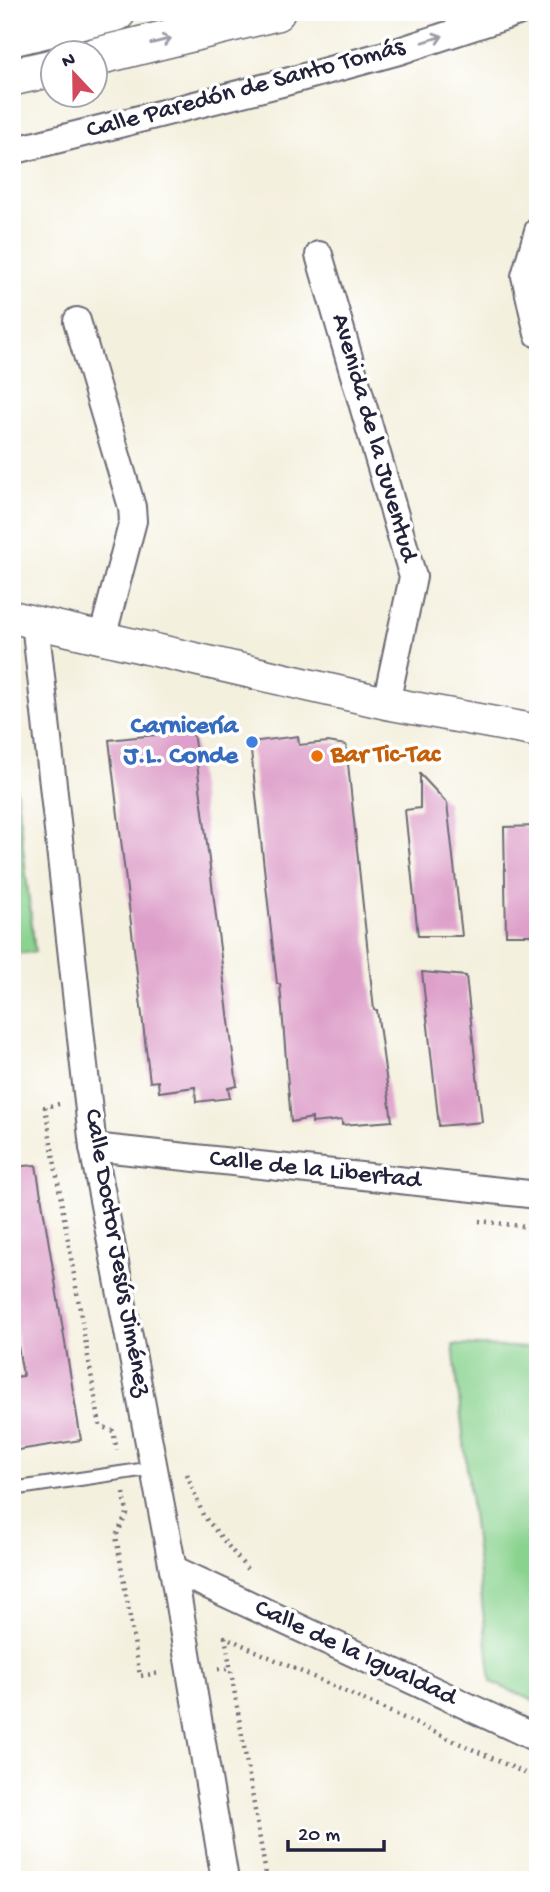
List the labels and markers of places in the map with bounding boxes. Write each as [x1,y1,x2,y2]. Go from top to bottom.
place label: Carnicería J.L. Conde [123,712,240,773]
marker: Carnicería J.L. Conde [244,734,260,750]
place label: Bar Tic-Tac [330,741,442,772]
marker: Bar Tic-Tac [309,748,325,764]

